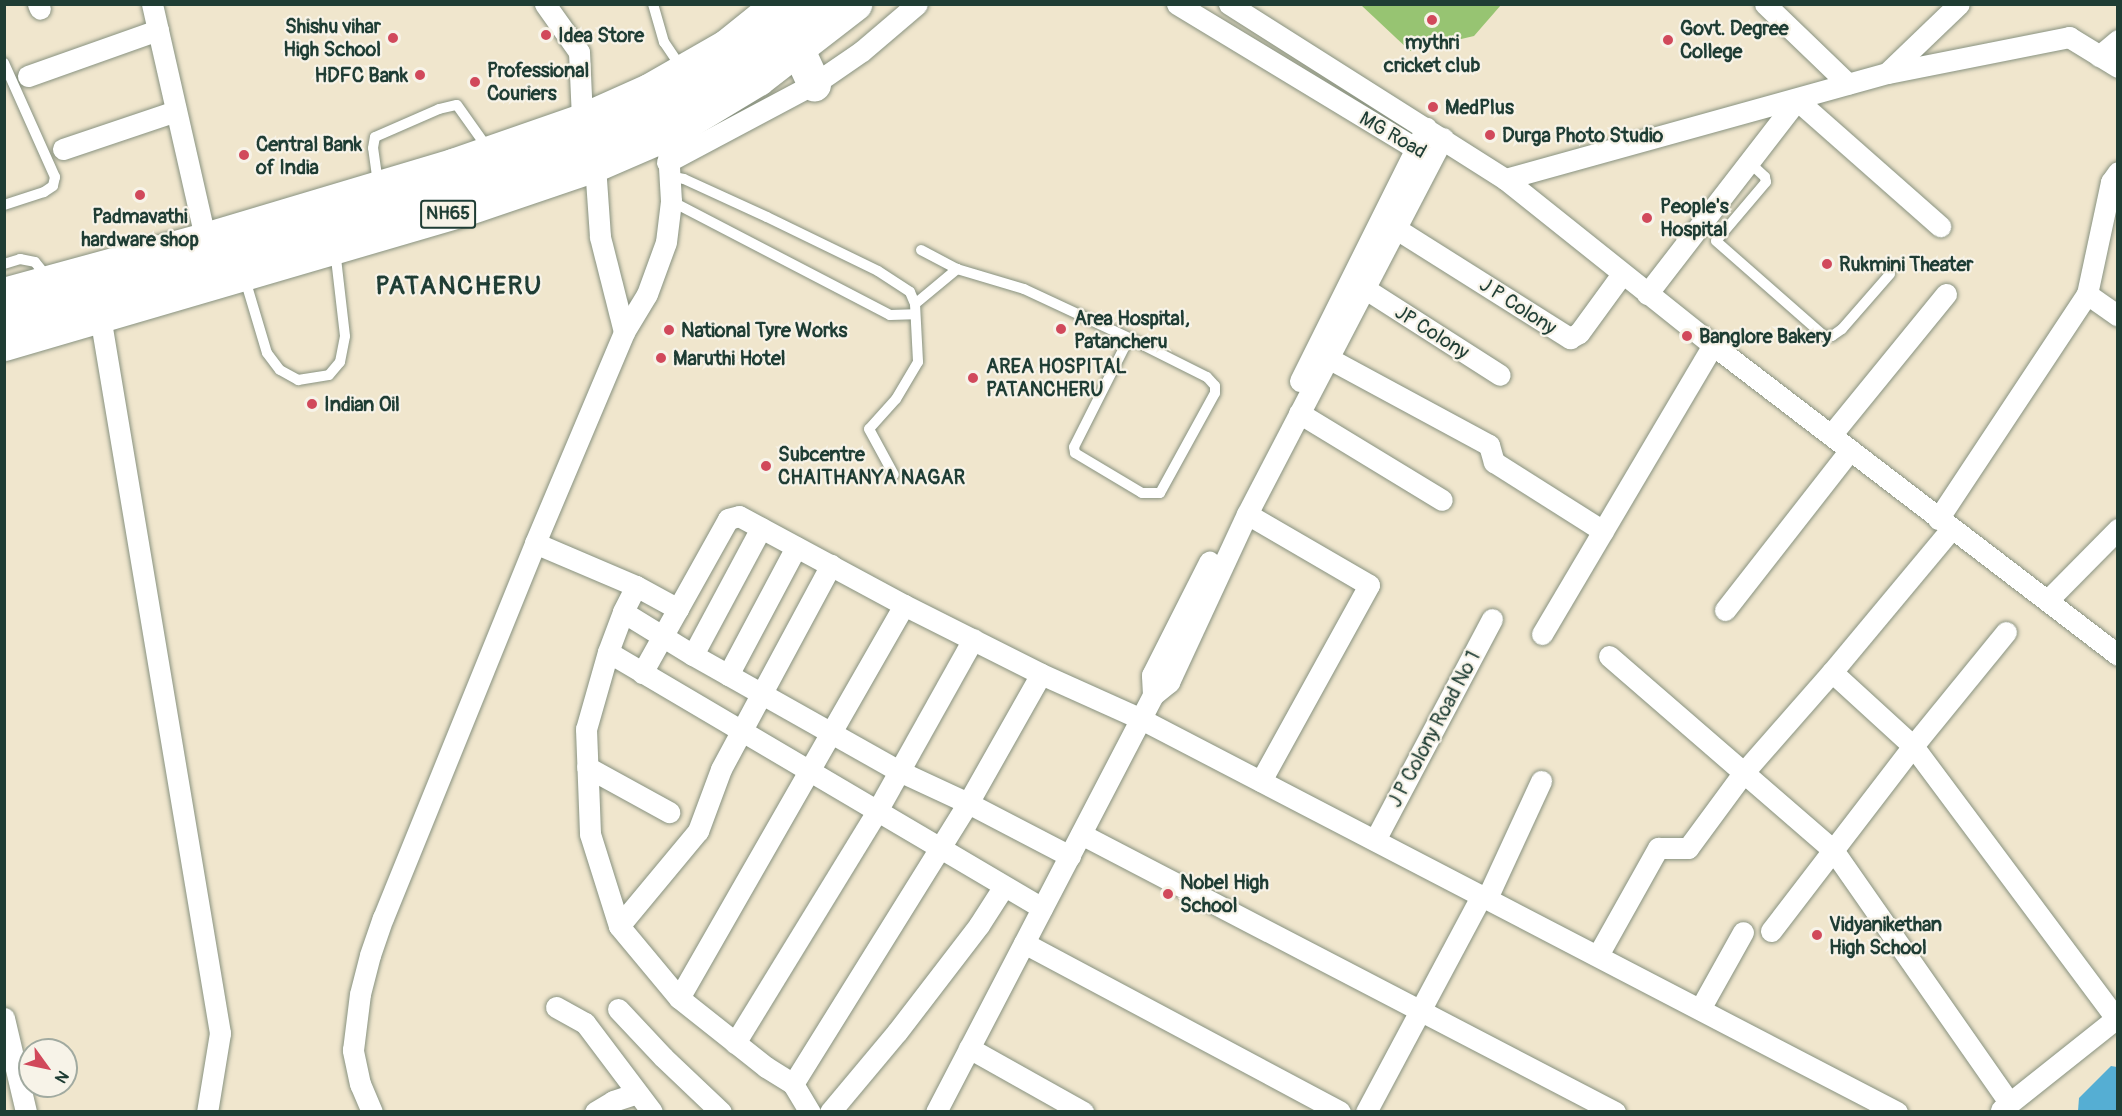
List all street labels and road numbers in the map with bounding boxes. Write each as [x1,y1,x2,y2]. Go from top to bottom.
street label: MG Road [1355,106,1431,164]
road number: NH65 [420,199,476,229]
street label: J P Colony [1475,272,1561,340]
street label: JP Colony [1391,300,1473,364]
street label: J P Colony Road No 1 [1383,647,1485,811]

